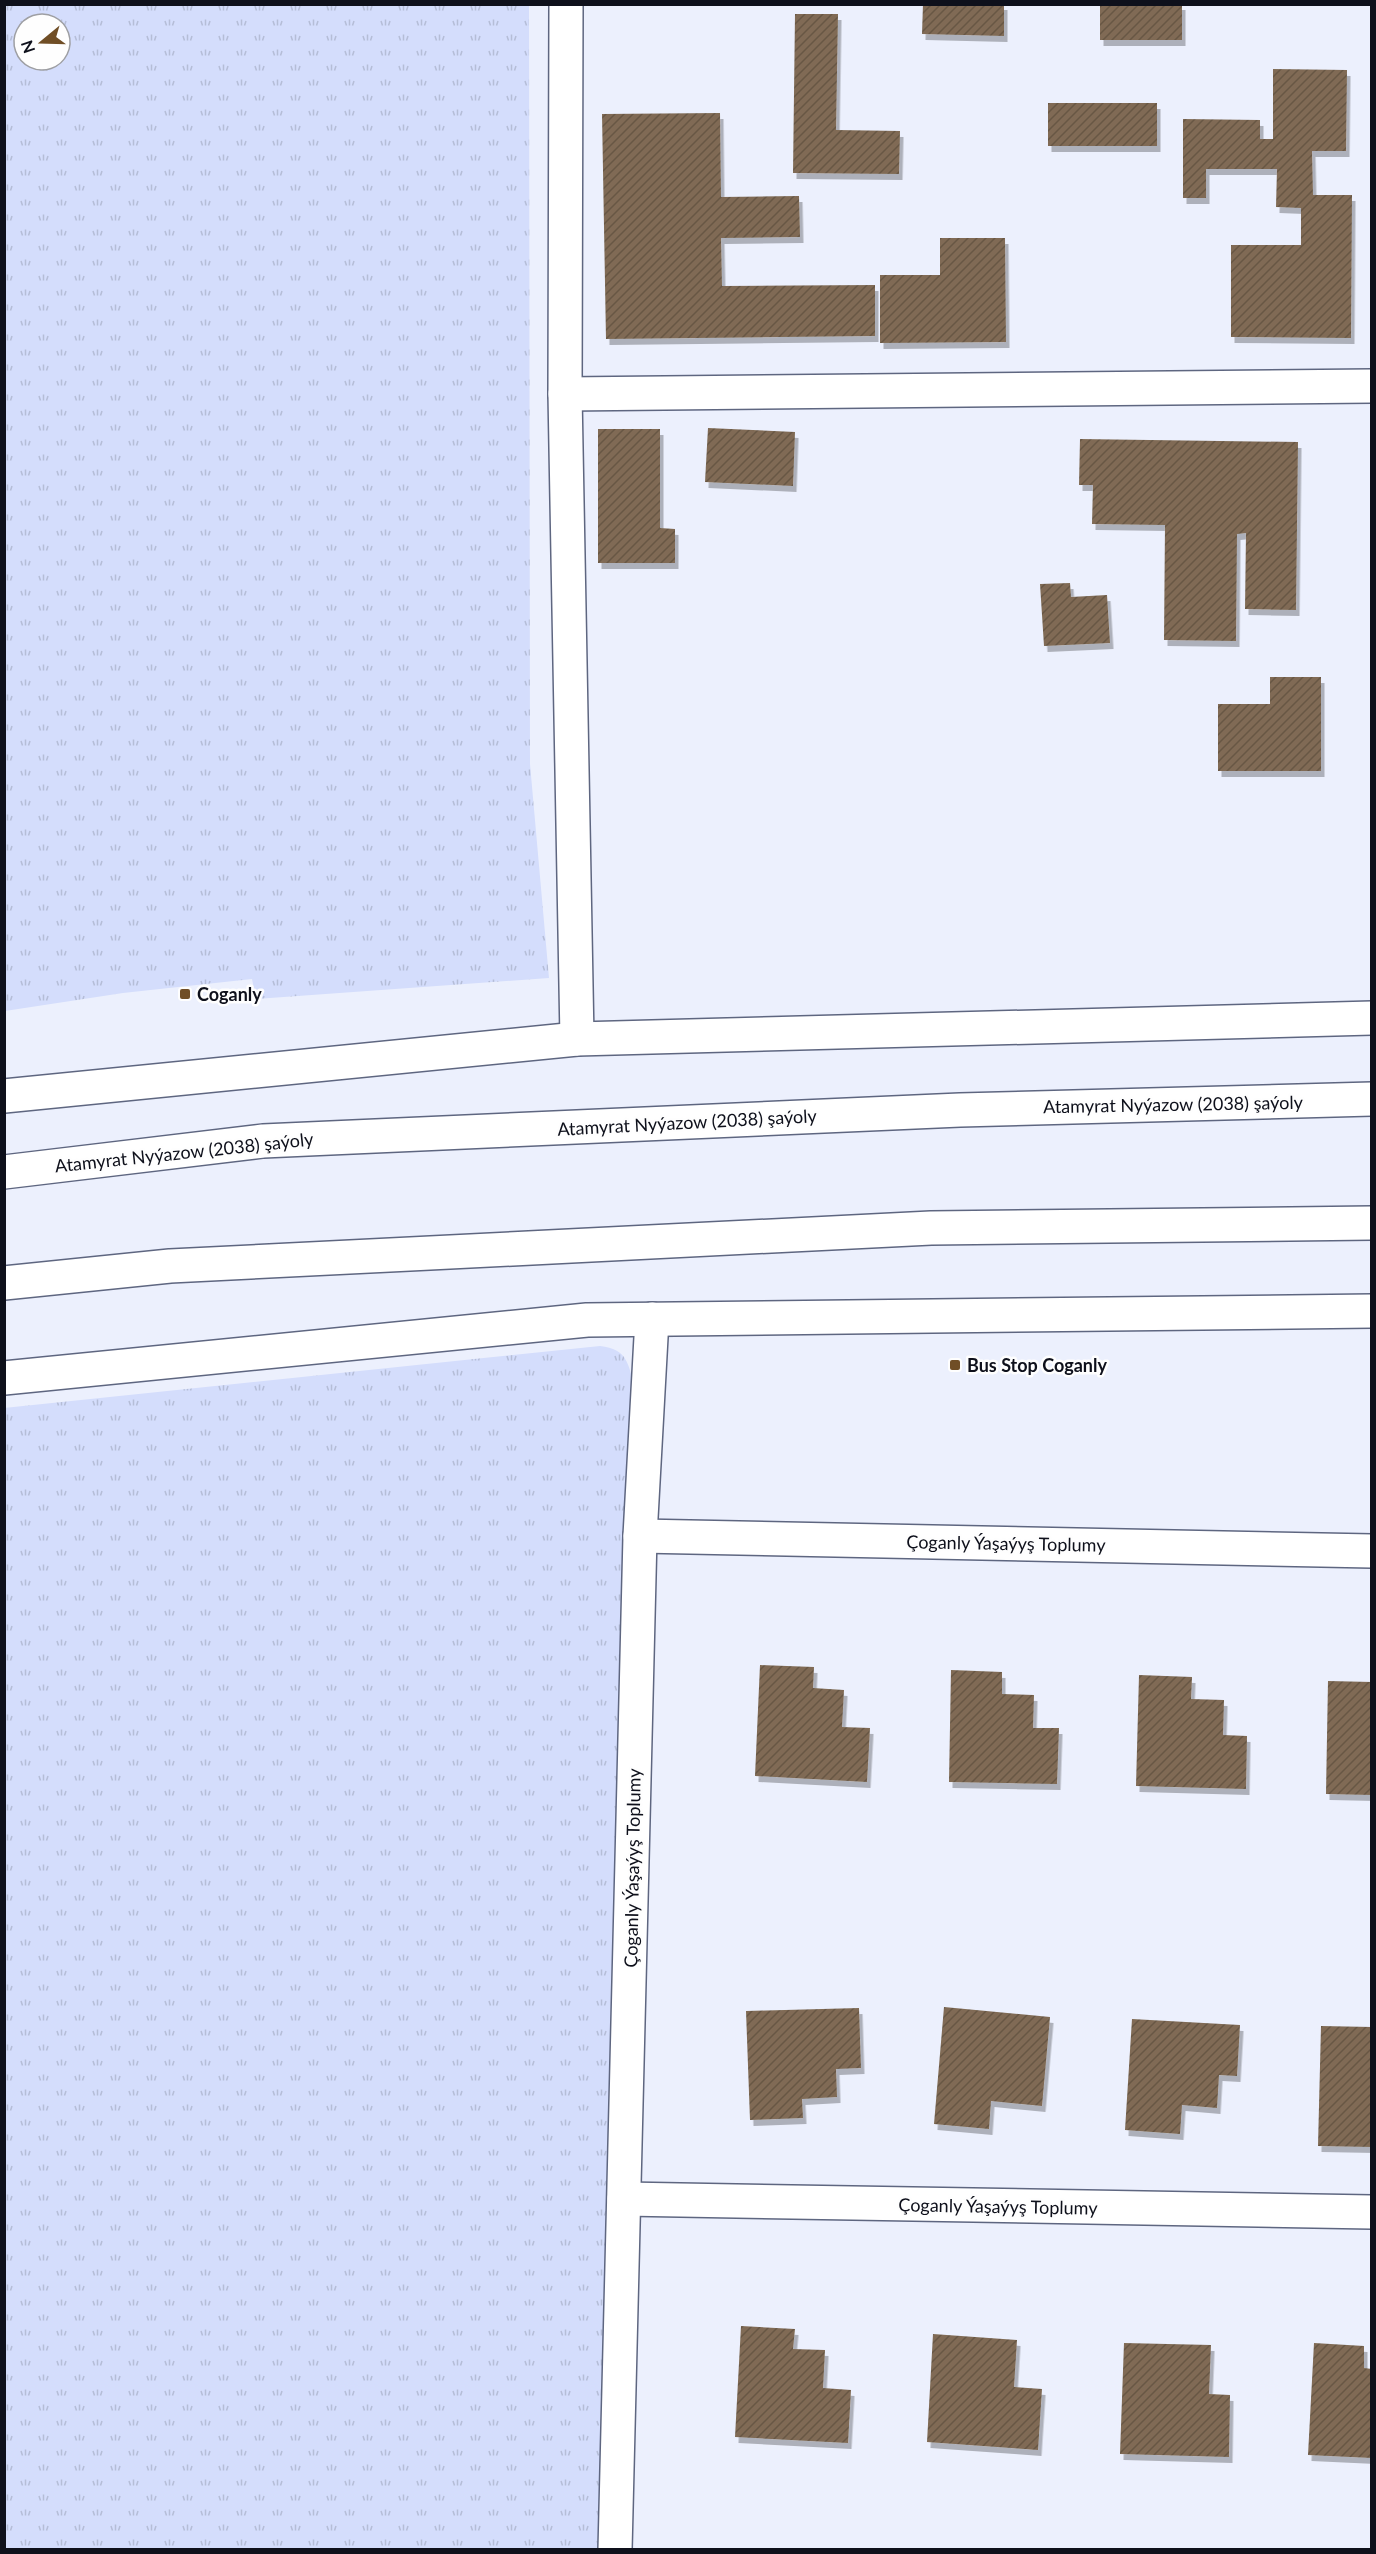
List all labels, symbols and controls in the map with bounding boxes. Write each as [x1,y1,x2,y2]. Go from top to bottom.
north arrow [12,12,72,72]
text: N [16,38,38,56]
place label: Coganly [197,983,262,1005]
marker: Coganly [178,987,192,1001]
street label: Atamyrat Nyýazow (2038) şaýoly [1043,1091,1304,1117]
street label: Atamyrat Nyýazow (2038) şaýoly [557,1104,818,1140]
street label: Atamyrat Nyýazow (2038) şaýoly [54,1127,315,1177]
place label: Bus Stop Coganly [967,1354,1107,1376]
marker: Bus Stop Coganly [948,1358,962,1372]
street label: Çoganly Ýaşaýyş Toplumy [906,1530,1106,1556]
street label: Çoganly Ýaşaýyş Toplumy [619,1768,645,1968]
street label: Çoganly Ýaşaýyş Toplumy [898,2193,1098,2219]

